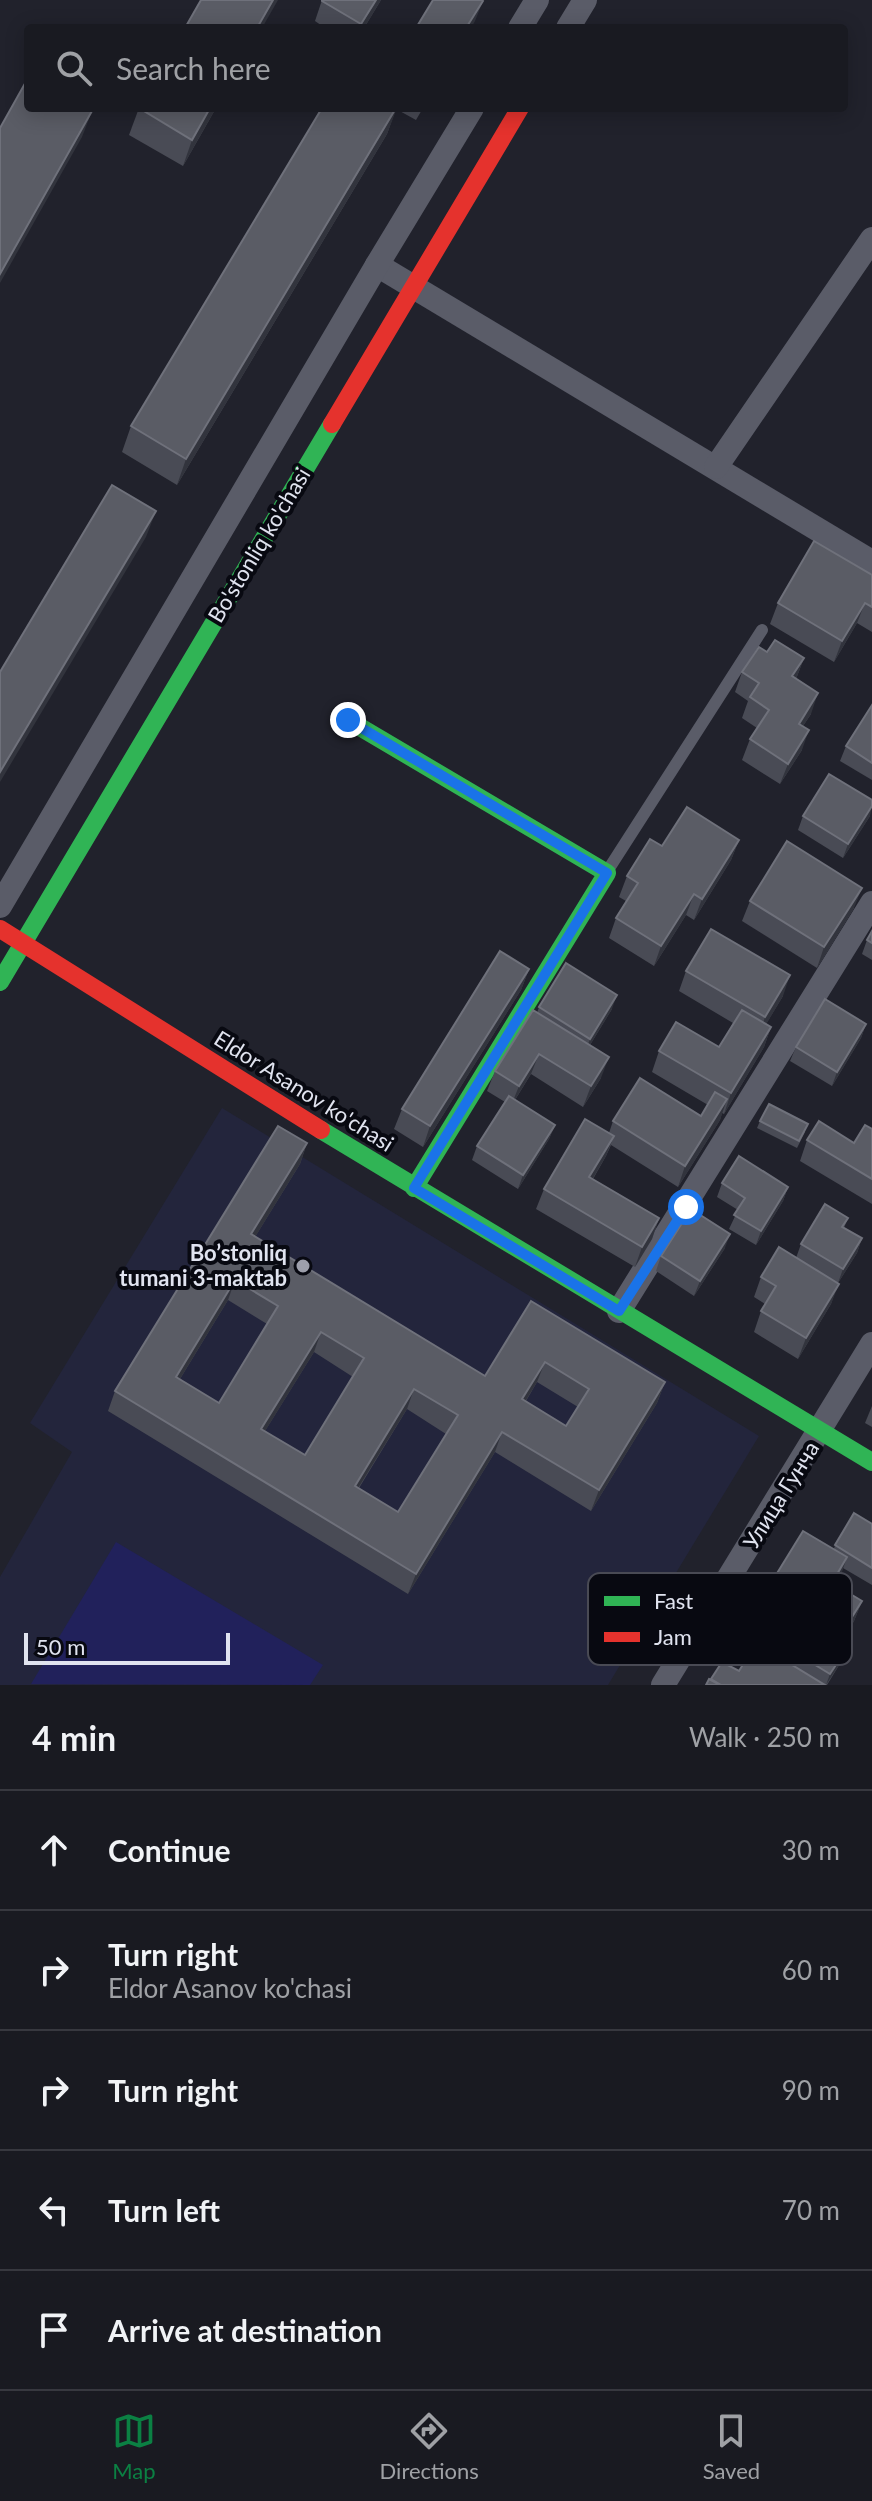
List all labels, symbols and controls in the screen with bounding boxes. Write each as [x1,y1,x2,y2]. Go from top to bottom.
search box [24,24,848,112]
icon: search [52,46,96,90]
text: Search here [116,50,271,86]
street label: Bo'stonliq ko'chasi [202,462,315,627]
route end [330,702,366,738]
street label: Eldor Asanov ko'chasi [210,1024,399,1157]
route start [668,1189,704,1225]
place label: Bo’stonliq tumani 3-maktab [119,1239,287,1291]
marker: Bo’stonliq tumani 3-maktab [294,1257,312,1275]
street label: Улица Гунча [737,1436,824,1554]
legend [588,1573,852,1665]
text: Fast [654,1587,693,1614]
text: Jam [654,1623,692,1650]
scale bar [24,1629,230,1665]
text: 50 m [36,1633,85,1660]
text: 4 min [32,1717,116,1758]
text: Walk · 250 m [689,1721,840,1753]
icon: ahead [32,1828,76,1872]
text: Continue [108,1832,231,1868]
text: 30 m [782,1834,840,1866]
text: Turn right [108,1936,238,1972]
icon: right [32,1948,76,1992]
text: 60 m [782,1954,840,1986]
text: Eldor Asanov ko'chasi [108,1972,352,2004]
icon: right [32,2068,76,2112]
text: Turn right [108,2072,238,2108]
text: 90 m [782,2074,840,2106]
icon: left [32,2188,76,2232]
text: Turn left [108,2192,220,2228]
text: 70 m [782,2194,840,2226]
icon: arrive [32,2308,76,2352]
text: Arrive at destination [108,2312,382,2348]
tab: Map [112,2409,156,2484]
tab: Directions [380,2409,479,2484]
tab: Saved [703,2409,760,2484]

